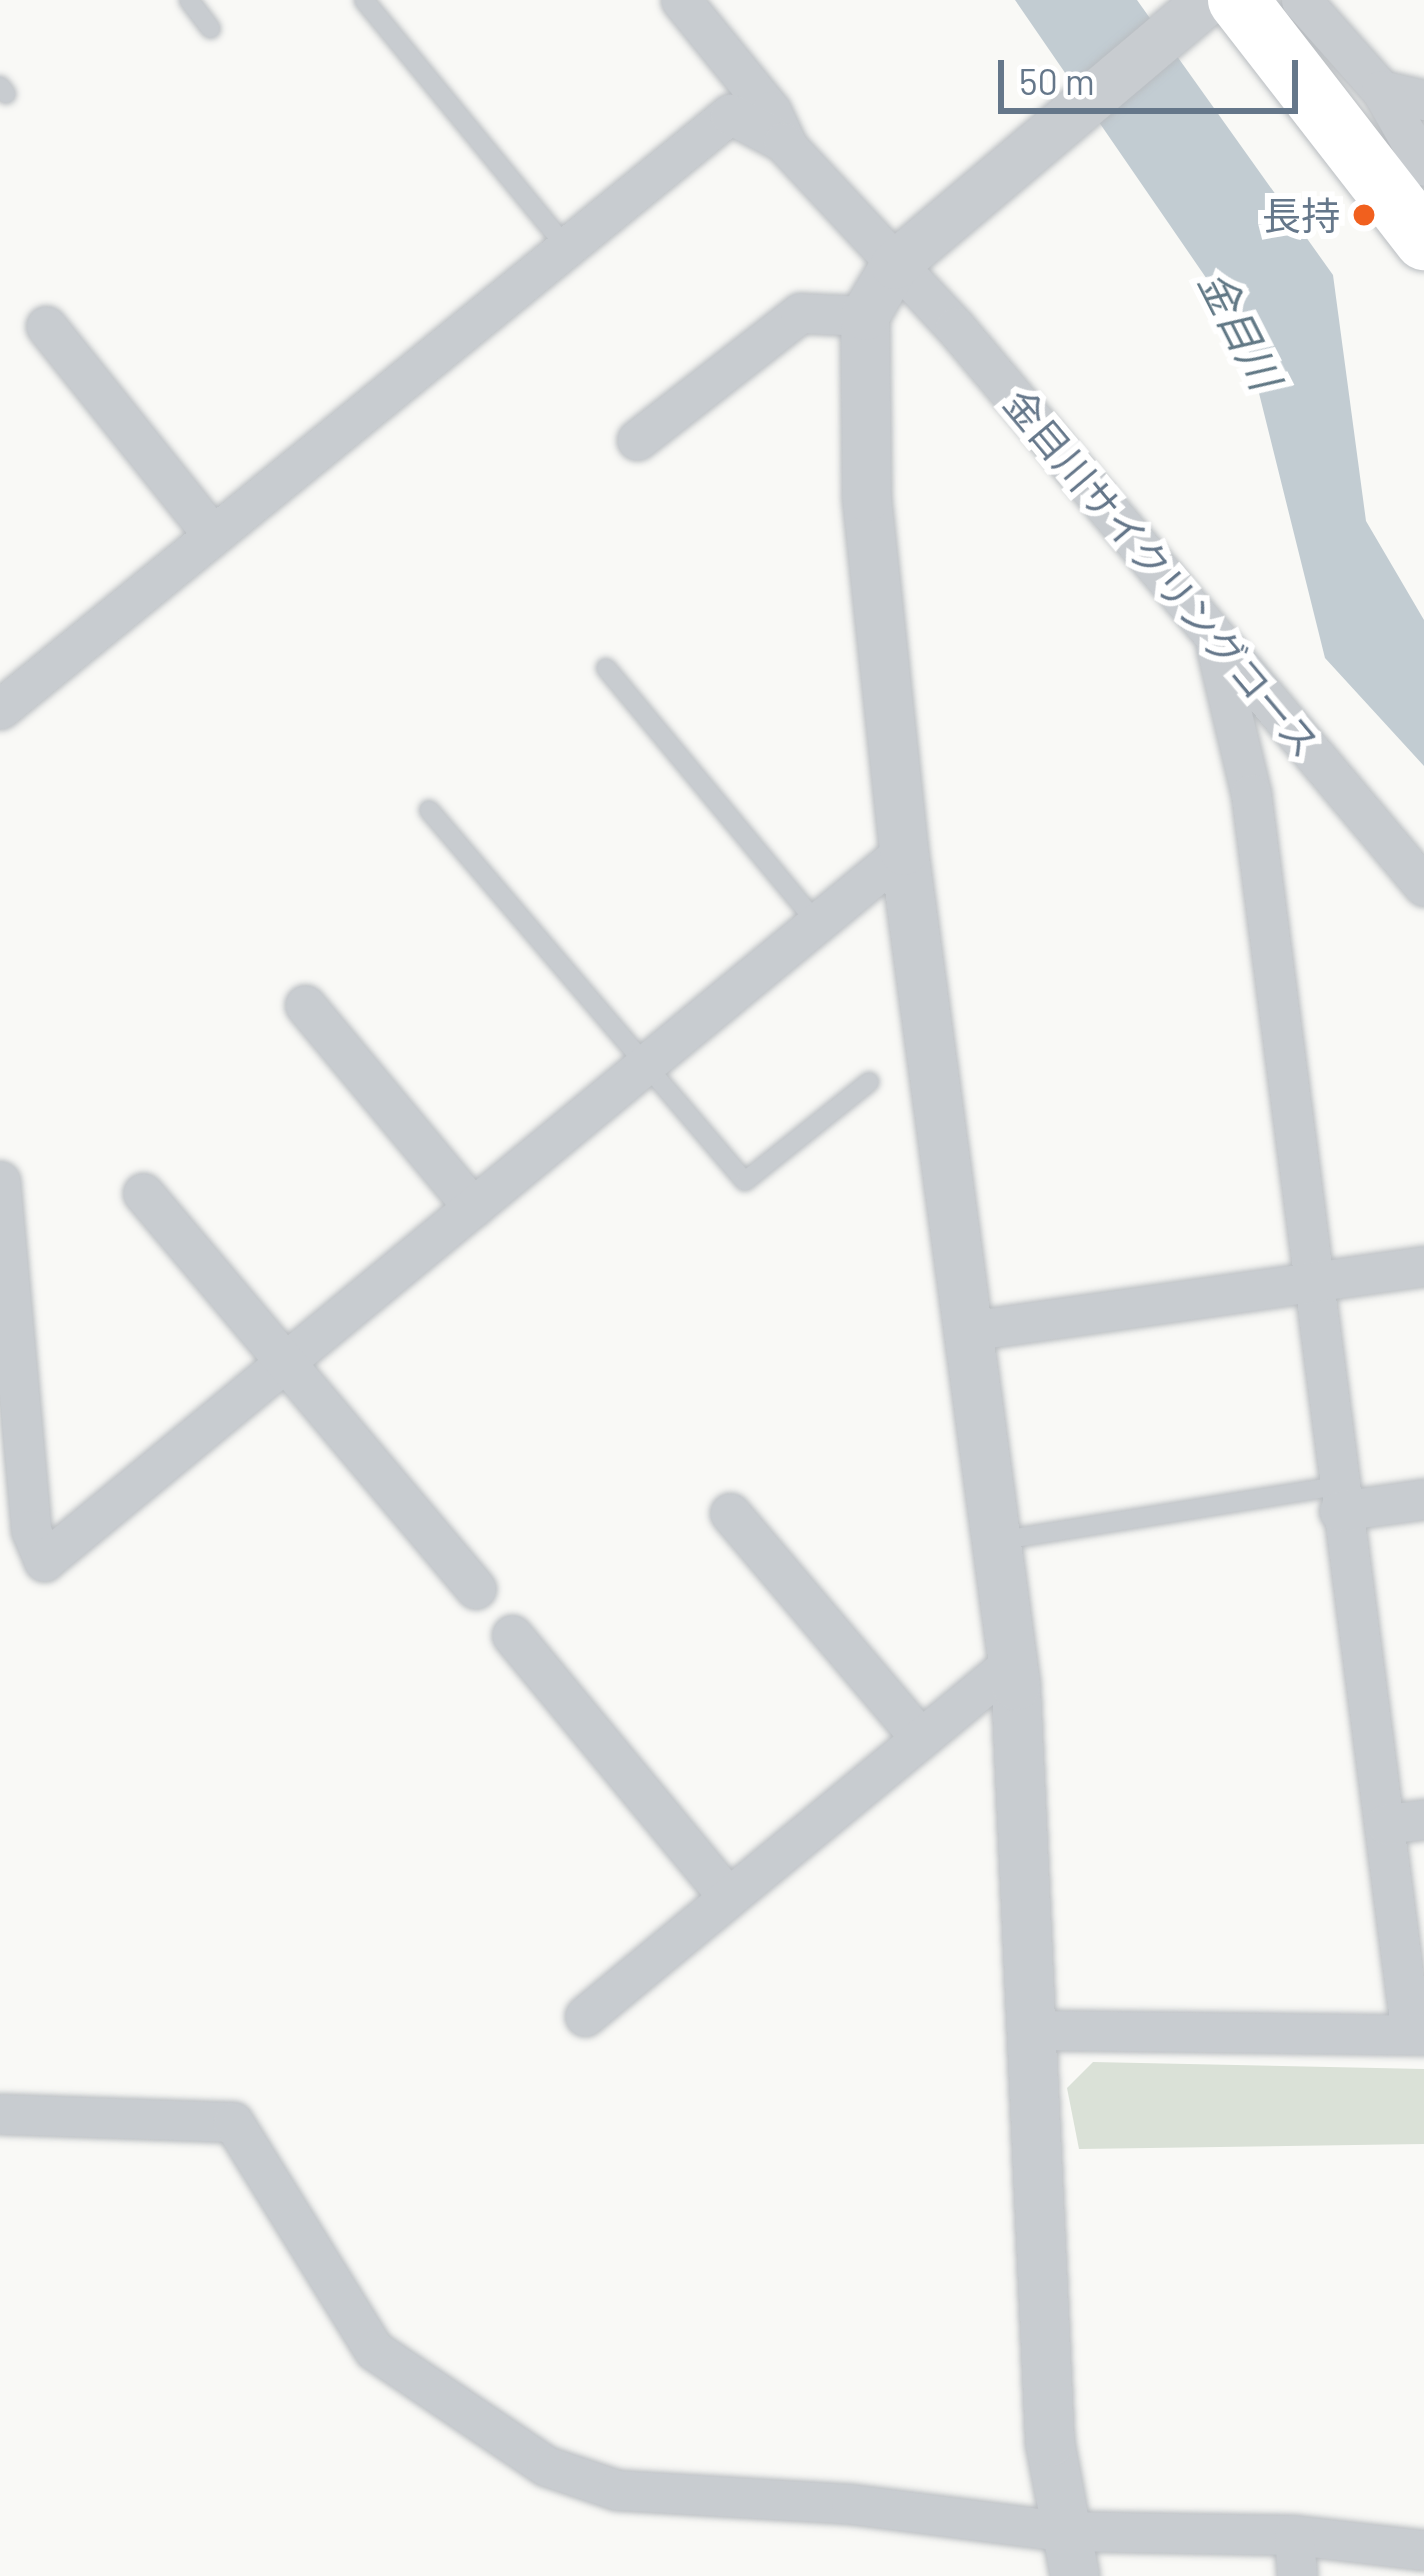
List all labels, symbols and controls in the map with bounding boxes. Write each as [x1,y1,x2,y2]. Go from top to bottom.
scale bar [1004,36,1304,110]
text: 50 m [1019,59,1095,102]
place label: 長持 [1262,192,1340,238]
marker: 長持 [1351,202,1377,228]
water label: 金目川 [1190,261,1292,397]
street label: 金目川サイクリングコース [994,379,1330,767]

